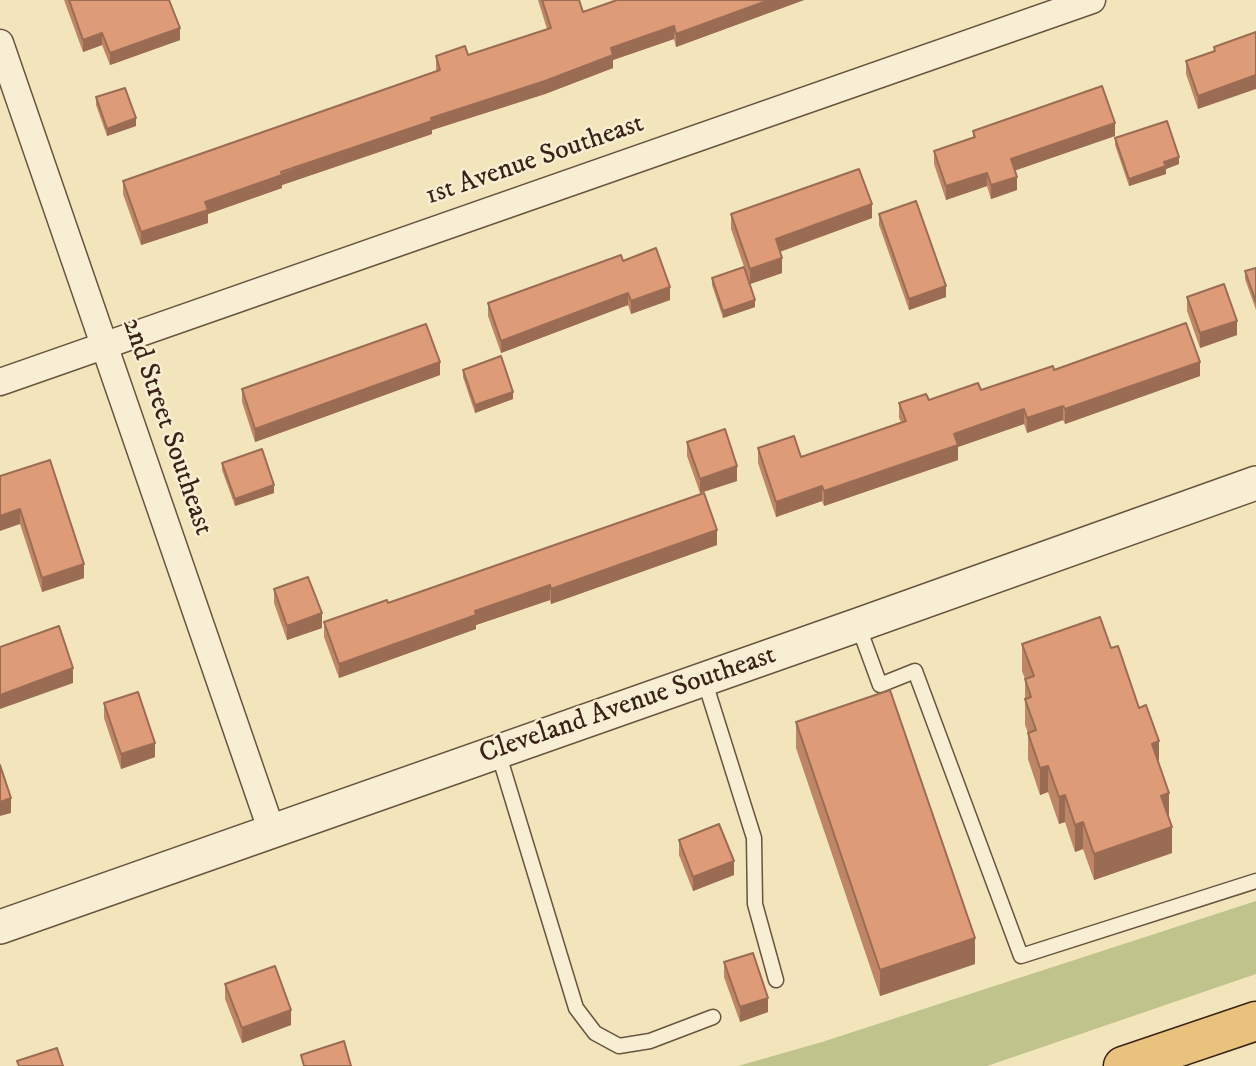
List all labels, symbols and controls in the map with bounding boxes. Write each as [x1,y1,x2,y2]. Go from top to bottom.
street label: 1st Avenue Southeast [421,108,649,214]
street label: 2nd Street Southeast [113,314,219,540]
street label: Cleveland Avenue Southeast [475,639,781,773]

